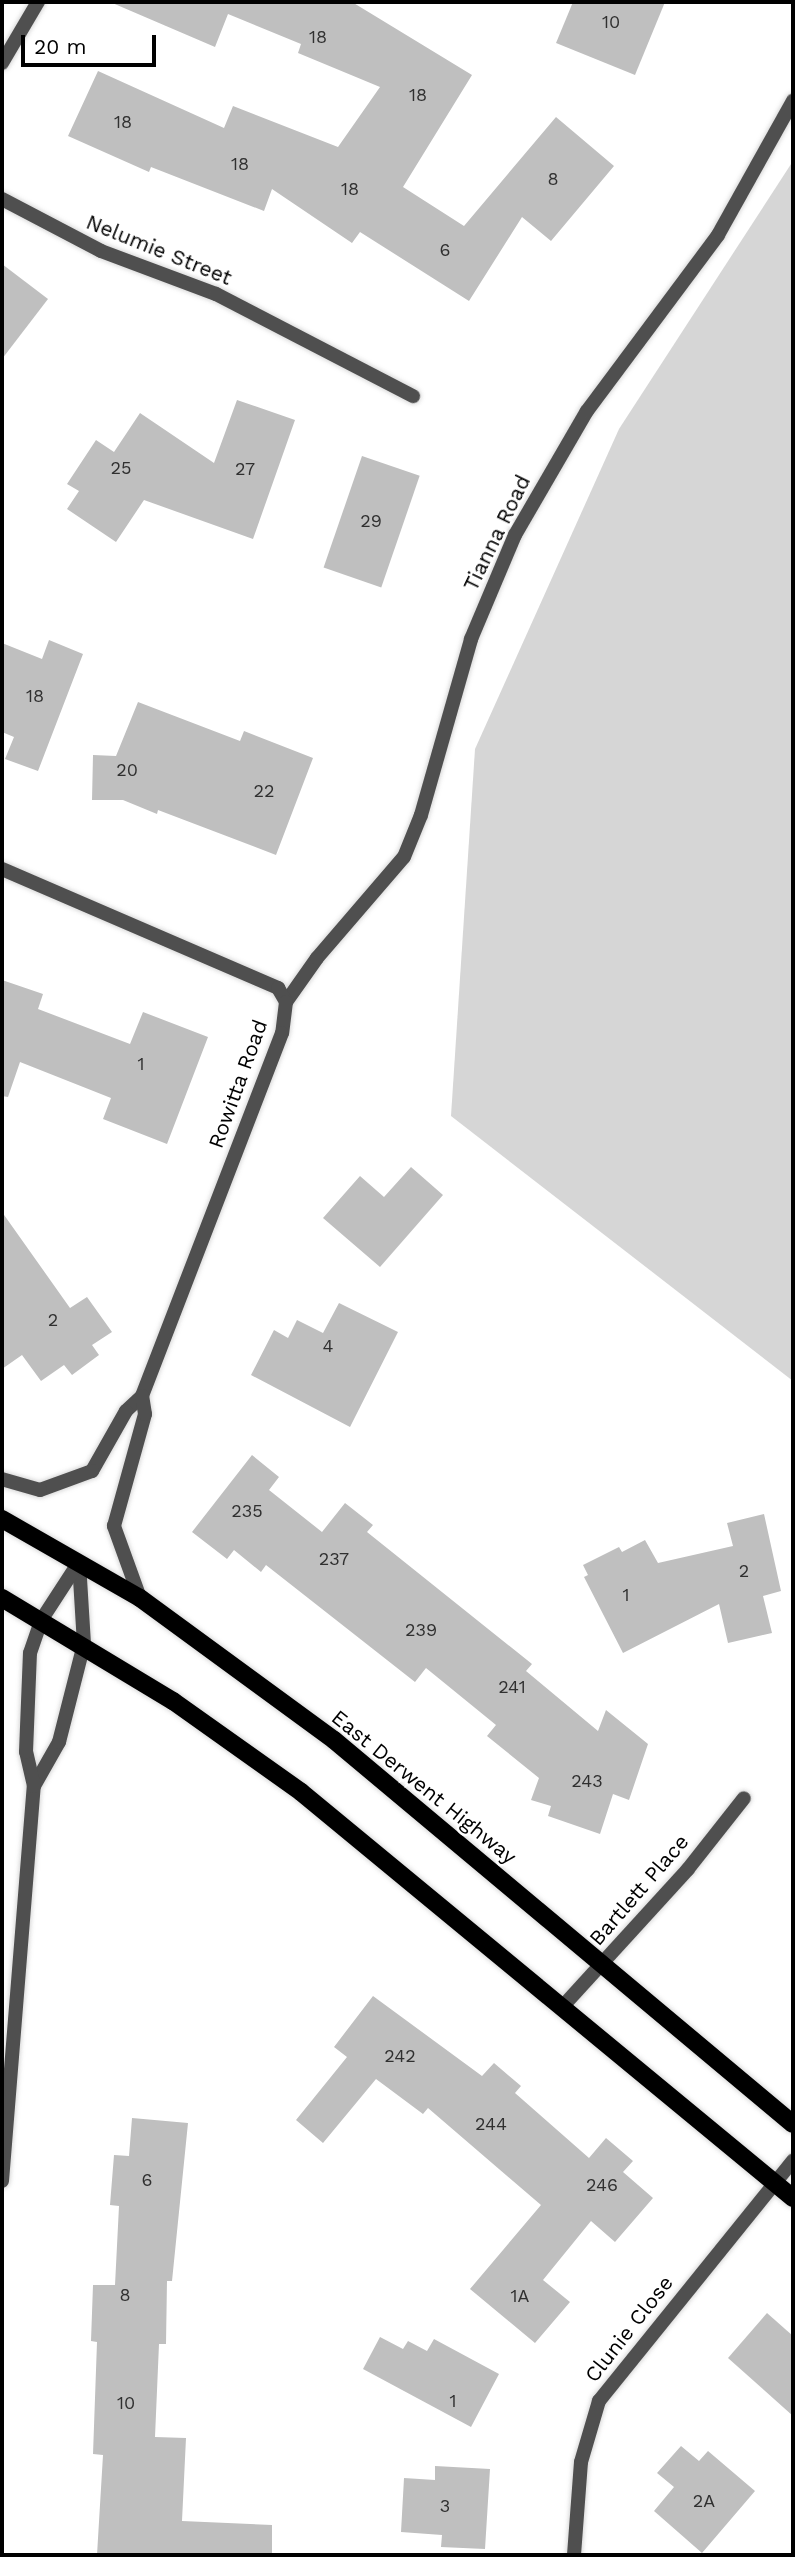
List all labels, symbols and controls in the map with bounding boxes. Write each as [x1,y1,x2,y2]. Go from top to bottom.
house number: 10 [602,11,620,33]
scale bar [24,21,159,65]
house number: 18 [309,26,327,48]
text: 20 m [34,34,86,59]
house number: 18 [409,84,427,106]
house number: 18 [114,111,132,133]
house number: 18 [231,153,249,175]
house number: 8 [547,168,559,190]
house number: 18 [341,178,359,200]
street label: Nelumie Street [83,209,235,291]
house number: 6 [440,239,450,261]
house number: 25 [111,457,131,479]
house number: 27 [235,458,255,480]
street label: Tianna Road [458,471,536,595]
house number: 29 [360,510,382,532]
house number: 18 [26,685,44,707]
house number: 20 [116,759,138,781]
house number: 22 [254,780,274,802]
street label: Rowitta Road [203,1016,273,1152]
house number: 1 [137,1053,145,1075]
house number: 2 [48,1309,58,1331]
house number: 4 [323,1335,333,1357]
house number: 235 [231,1500,263,1522]
house number: 237 [319,1548,349,1570]
house number: 2 [739,1560,749,1582]
house number: 1 [622,1584,630,1606]
house number: 239 [405,1619,437,1641]
house number: 241 [498,1676,526,1698]
street label: East Derwent Highway [326,1705,522,1869]
house number: 243 [571,1770,603,1792]
street label: Bartlett Place [584,1829,694,1951]
house number: 242 [384,2045,416,2067]
house number: 244 [475,2113,507,2135]
house number: 6 [142,2169,152,2191]
house number: 246 [586,2174,618,2196]
street label: Clunie Close [580,2271,678,2387]
house number: 8 [119,2284,131,2306]
house number: 1A [511,2285,529,2307]
house number: 1 [449,2390,457,2412]
house number: 10 [117,2392,135,2414]
house number: 2A [693,2490,715,2512]
house number: 3 [440,2495,450,2517]

